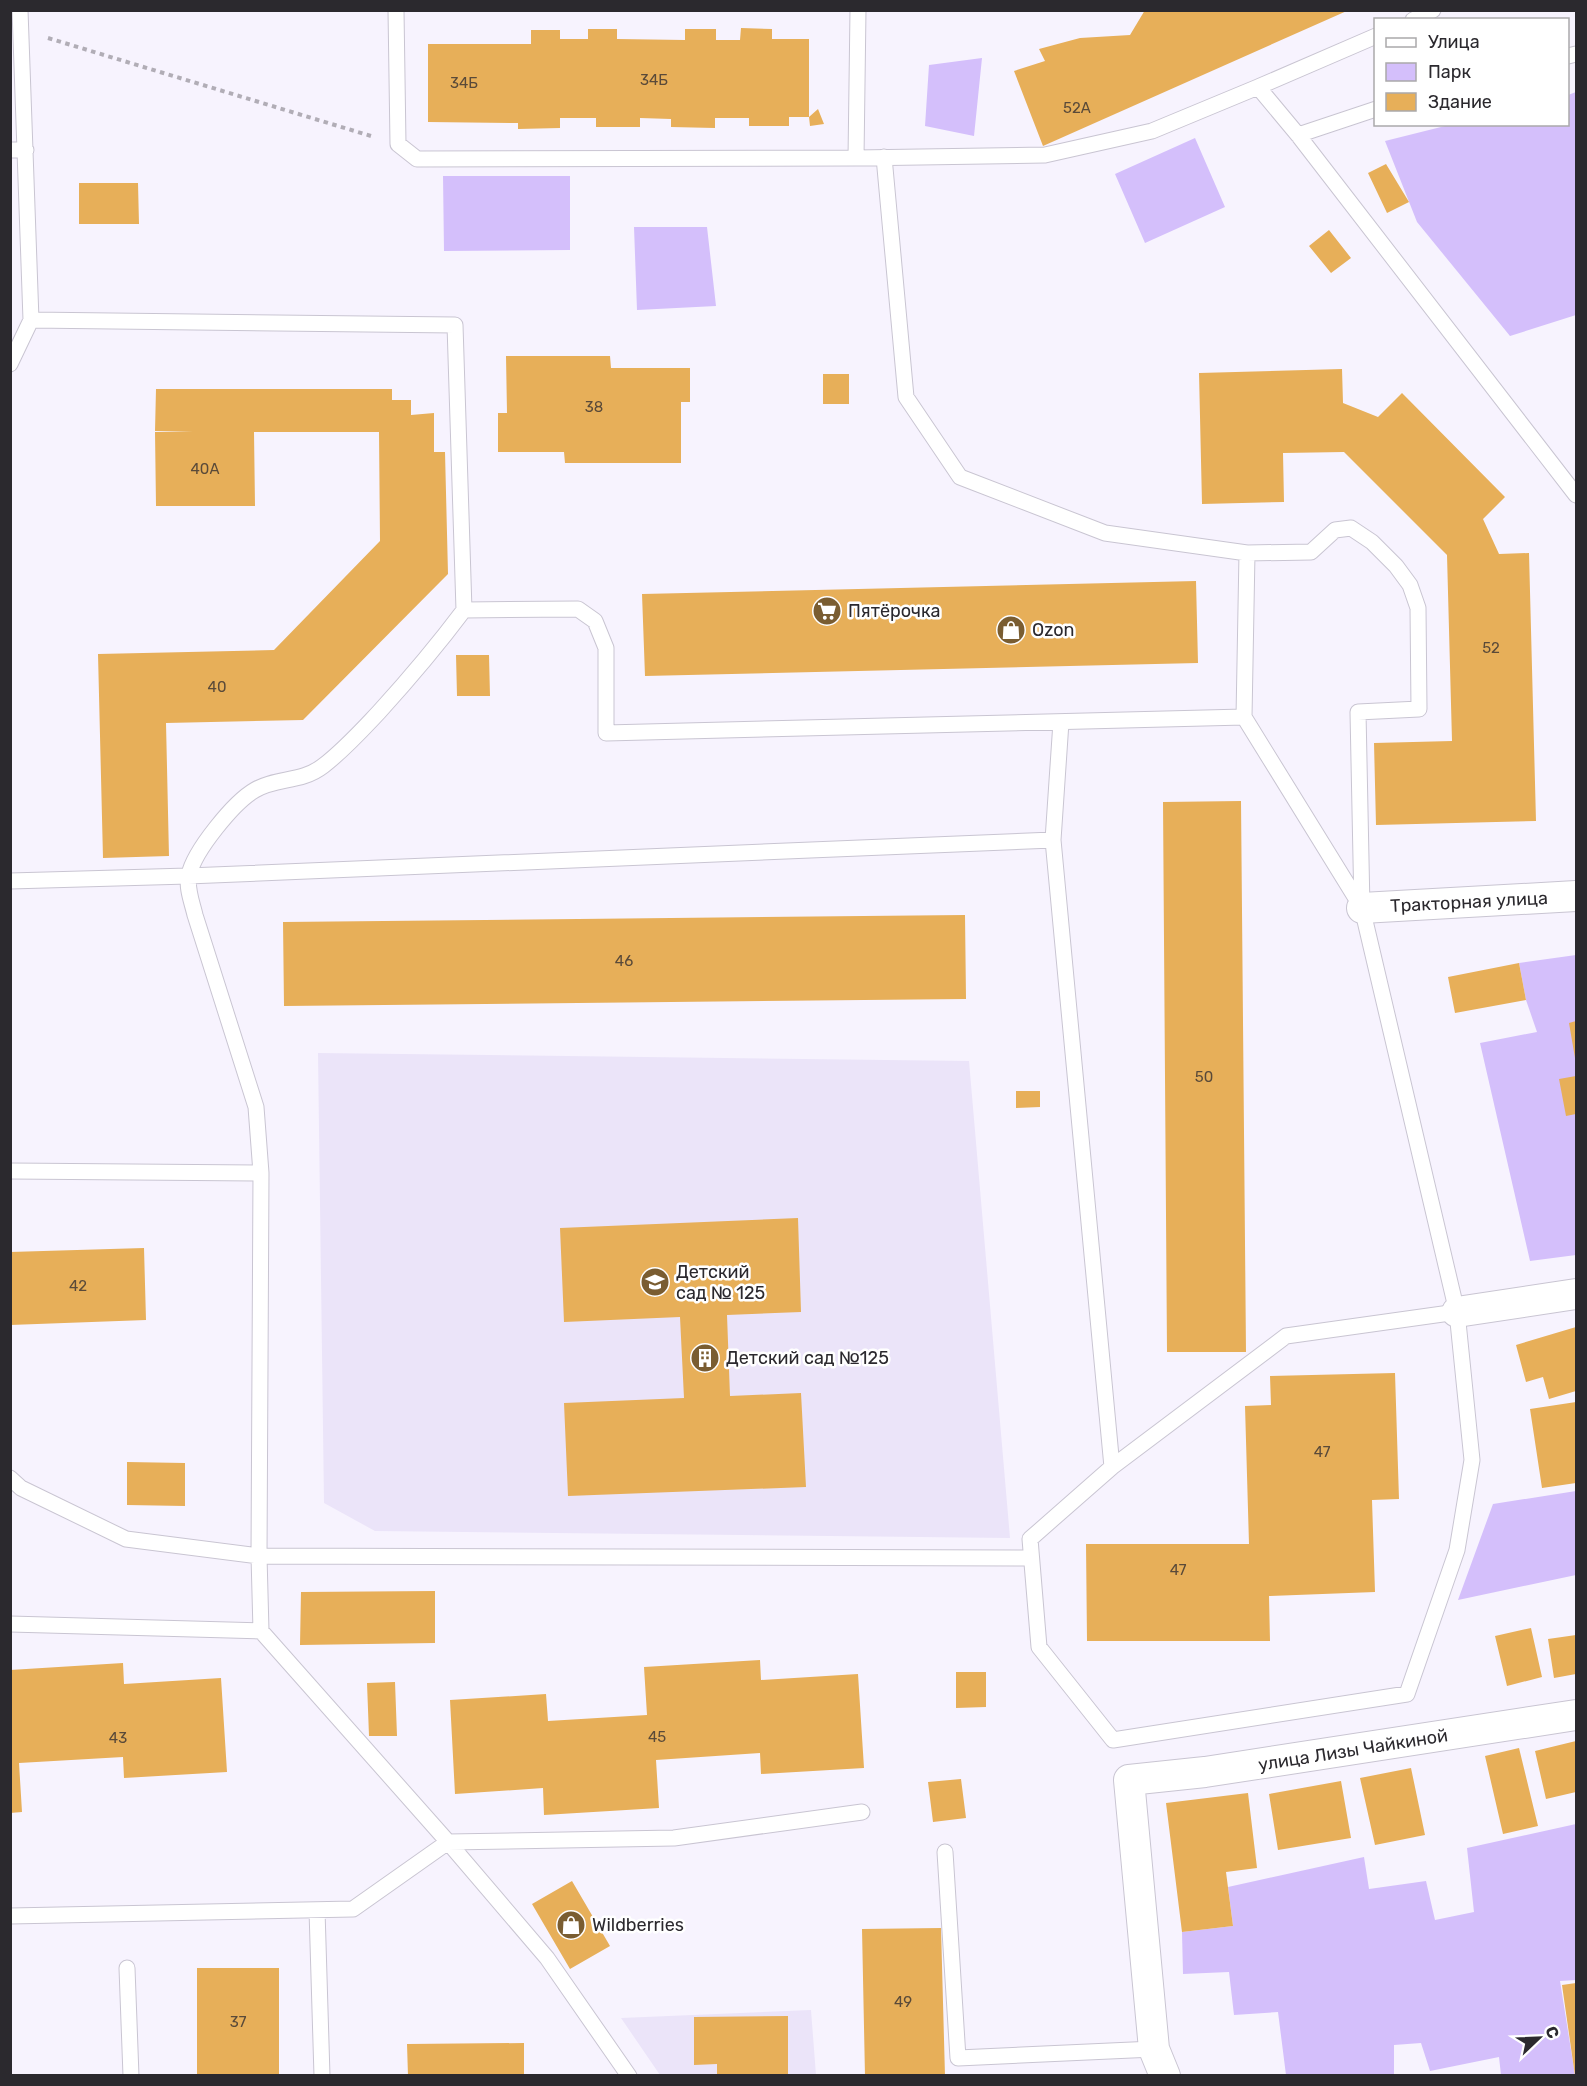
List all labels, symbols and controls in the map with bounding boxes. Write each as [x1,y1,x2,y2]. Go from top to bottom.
legend [1374,18,1569,126]
text: Улица [1428,31,1480,53]
text: Парк [1428,61,1472,83]
house number: 34Б [640,71,668,89]
house number: 34Б [450,74,478,92]
text: Здание [1428,91,1492,113]
house number: 52А [1063,99,1091,117]
house number: 38 [585,398,603,416]
house number: 40А [191,460,219,478]
supermarket icon: Пятёрочка [811,595,843,627]
place label: Пятёрочка [848,600,941,622]
shop icon: Ozon [995,614,1027,646]
place label: Ozon [1032,619,1074,641]
house number: 52 [1482,639,1500,657]
house number: 40 [208,678,226,696]
street label: Тракторная улица [1390,887,1548,917]
house number: 46 [615,952,633,970]
house number: 50 [1195,1068,1213,1086]
place label: Детский сад № 125 [676,1261,765,1304]
school or university icon: Детский сад № 125 [639,1266,671,1298]
house number: 42 [69,1277,87,1295]
building icon: Детский сад №125 [689,1342,721,1374]
place label: Детский сад №125 [726,1347,889,1369]
house number: 47 [1314,1443,1331,1461]
house number: 47 [1170,1561,1187,1579]
street label: улица Лизы Чайкиной [1257,1724,1449,1776]
house number: 45 [648,1728,666,1746]
house number: 43 [109,1729,127,1747]
shop icon: Wildberries [555,1909,587,1941]
place label: Wildberries [592,1914,684,1936]
house number: 49 [894,1993,912,2011]
north arrow [1509,2008,1569,2068]
house number: 37 [230,2013,247,2031]
text: С [1541,2023,1563,2041]

